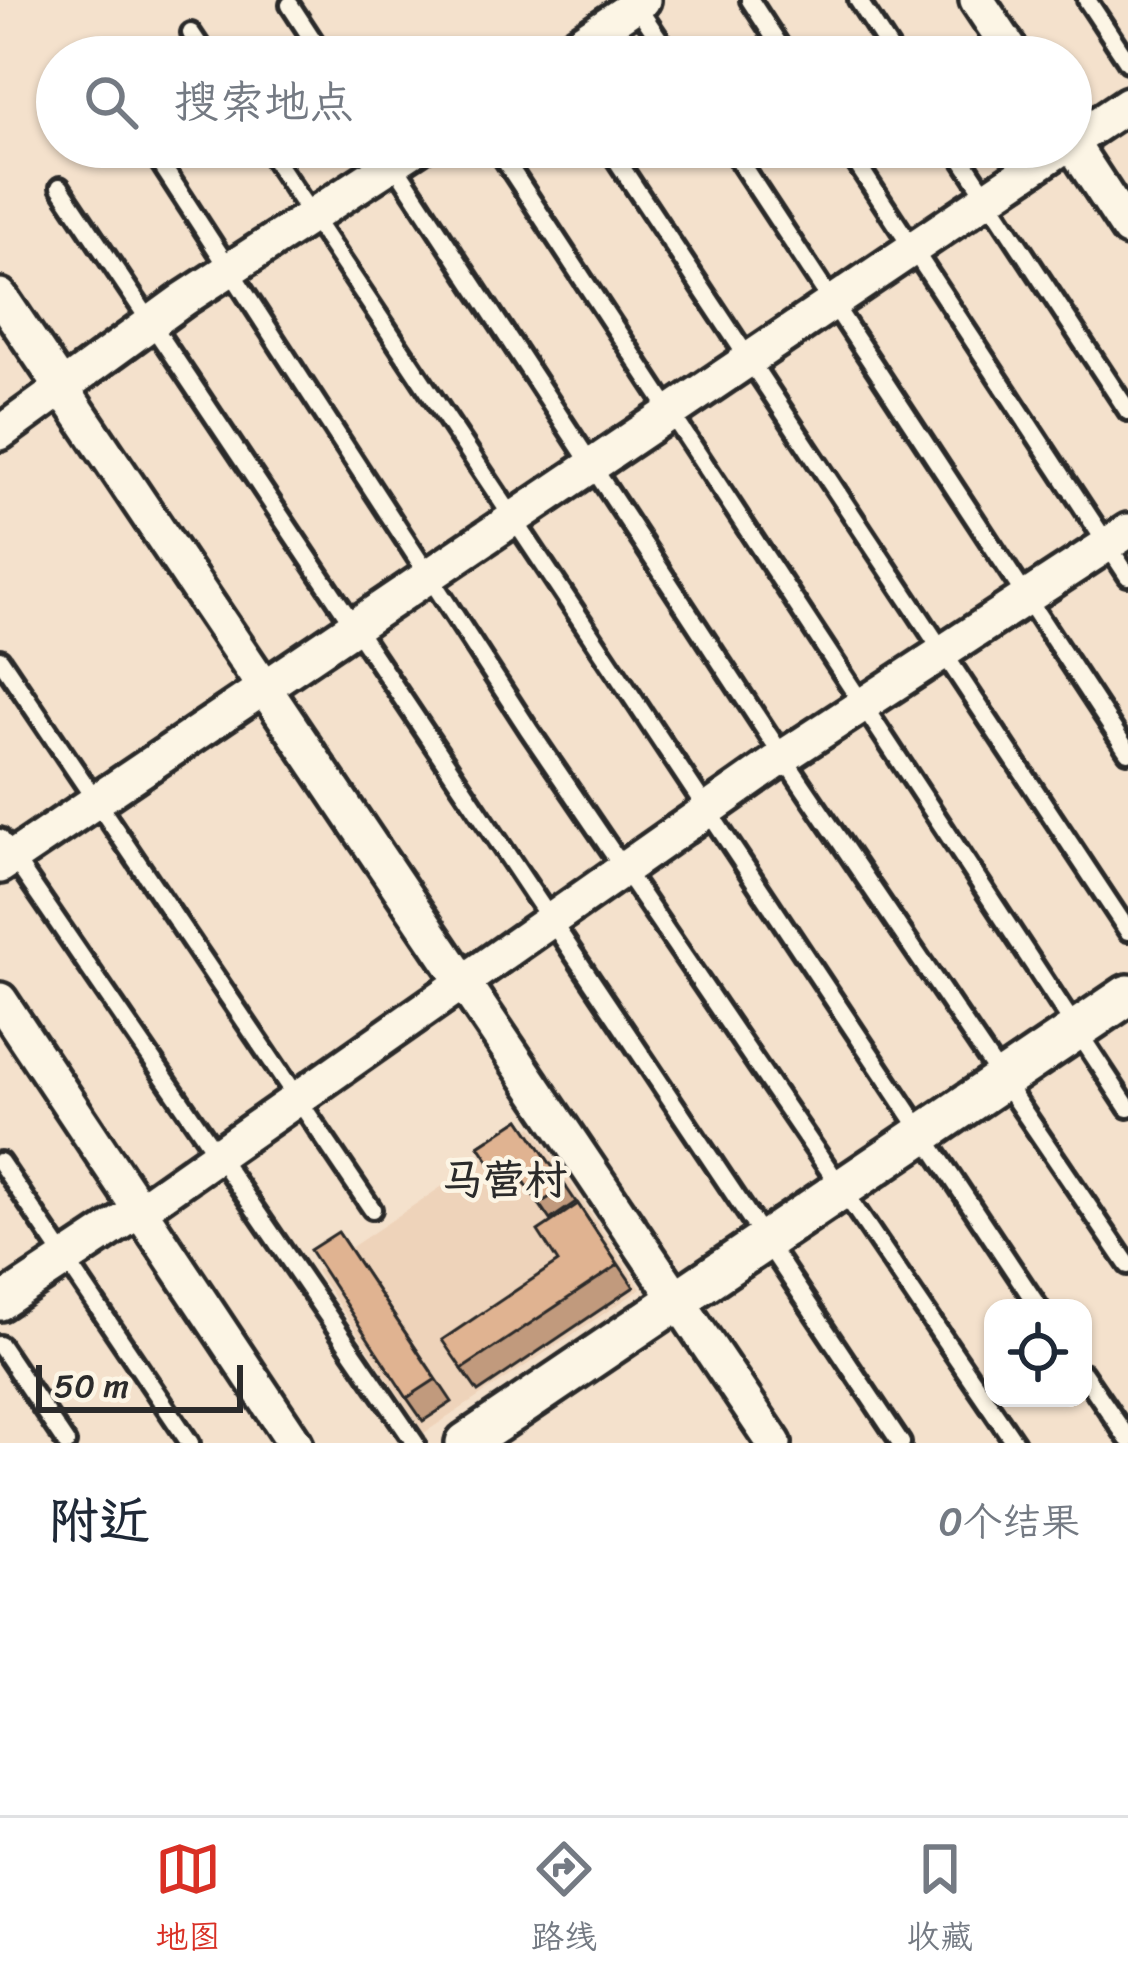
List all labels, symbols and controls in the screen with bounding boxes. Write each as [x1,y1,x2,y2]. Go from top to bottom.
search box [36,36,1092,168]
text: 搜索地点 [174,62,354,142]
icon: search [78,69,144,135]
district label: 马营村 [441,1143,567,1217]
map controls [984,1299,1092,1407]
button: locate [984,1299,1092,1407]
text: 50 m [54,1357,129,1415]
scale bar [36,1359,243,1412]
text: 附近 [48,1476,150,1566]
text: 0个结果 [938,1487,1080,1556]
tab: 地图 [155,1836,221,1966]
tab: 路线 [531,1836,597,1966]
tab: 收藏 [907,1836,973,1966]

